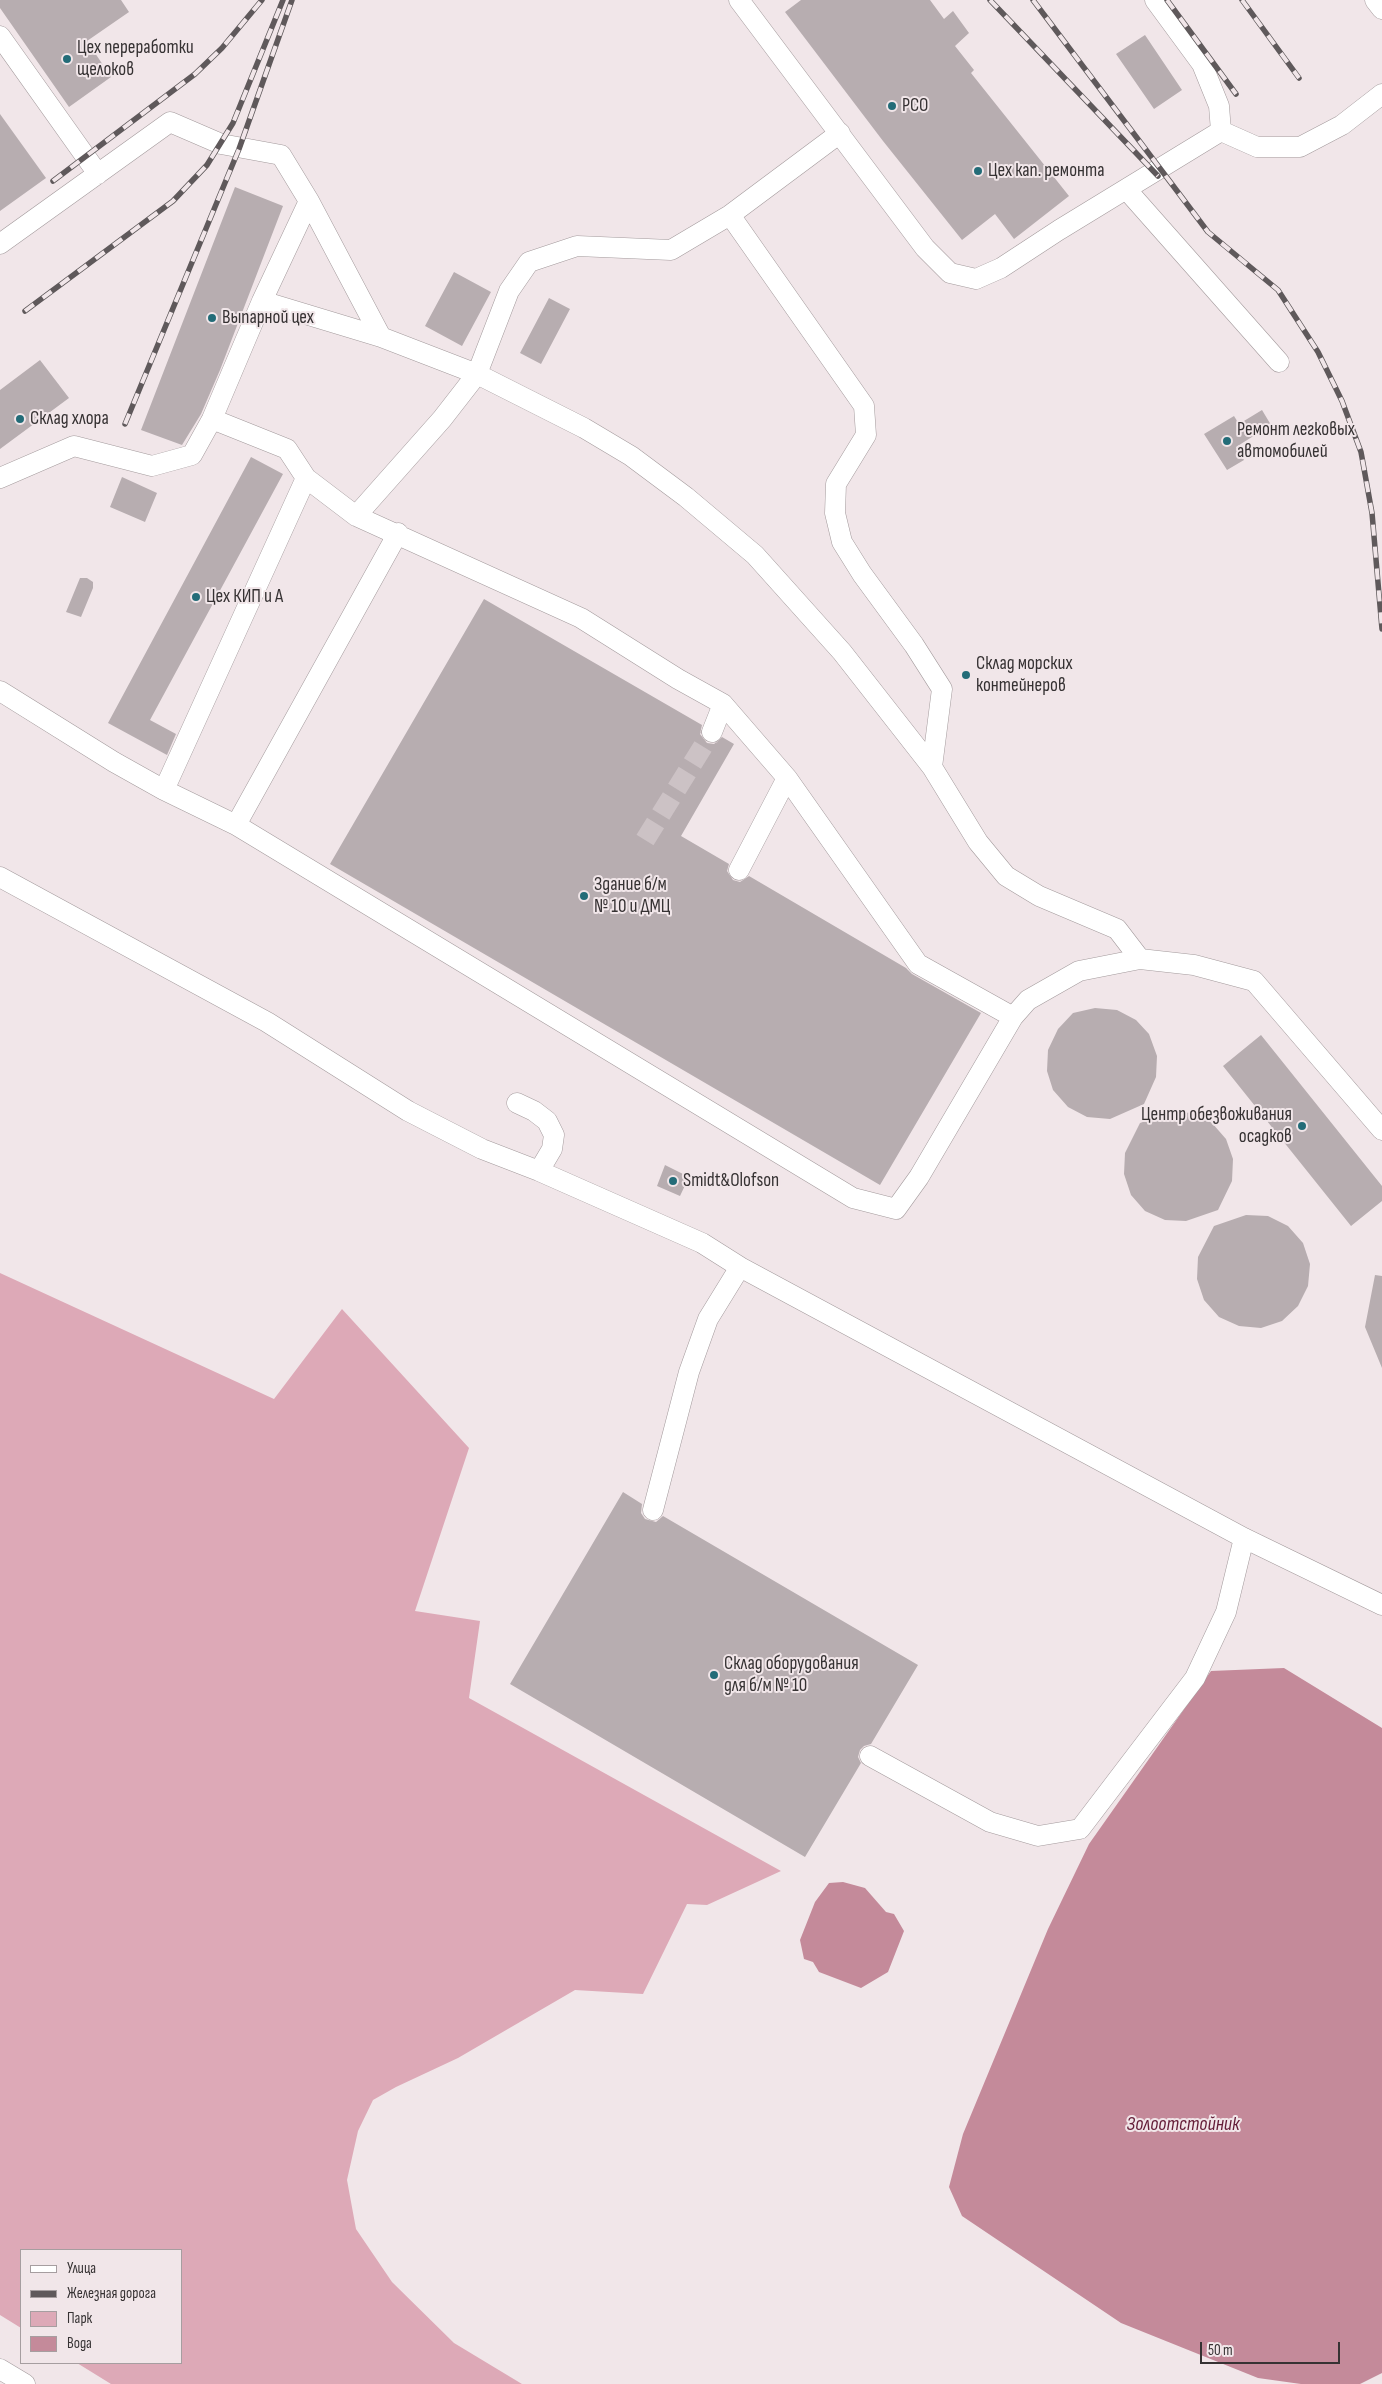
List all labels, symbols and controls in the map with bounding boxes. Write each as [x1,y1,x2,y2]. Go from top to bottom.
place label: Цех переработки щелоков [77,37,194,81]
marker: Цех переработки щелоков [61,53,73,65]
place label: РСО [902,95,928,117]
marker: РСО [886,100,898,112]
place label: Цех кап. ремонта [988,160,1104,182]
marker: Цех кап. ремонта [972,165,984,177]
place label: Выпарной цех [222,307,314,329]
marker: Выпарной цех [206,312,218,324]
place label: Склад хлора [30,408,109,430]
marker: Склад хлора [14,413,26,425]
place label: Ремонт легковых автомобилей [1237,419,1355,463]
marker: Ремонт легковых автомобилей [1221,435,1233,447]
place label: Цех КИП и А [206,586,283,608]
marker: Цех КИП и А [190,591,202,603]
place label: Склад морских контейнеров [976,653,1073,697]
marker: Склад морских контейнеров [960,669,972,681]
place label: Здание б/м № 10 и ДМЦ [594,874,670,918]
marker: Здание б/м № 10 и ДМЦ [578,890,590,902]
place label: Центр обезвоживания осадков [1141,1104,1292,1148]
marker: Центр обезвоживания осадков [1296,1120,1308,1132]
place label: Smidt&Olofson [683,1170,779,1192]
marker: Smidt&Olofson [667,1175,679,1187]
place label: Склад оборудования для б/м № 10 [724,1653,859,1697]
marker: Склад оборудования для б/м № 10 [708,1669,720,1681]
water label: Золоотстойник [1127,2113,1239,2137]
legend [20,2249,182,2364]
text: Улица [67,2259,96,2278]
text: Железная дорога [67,2284,156,2303]
text: Парк [67,2309,92,2328]
scale bar [1202,2332,1342,2364]
text: Вода [67,2334,92,2353]
text: 50 m [1208,2341,1233,2360]

